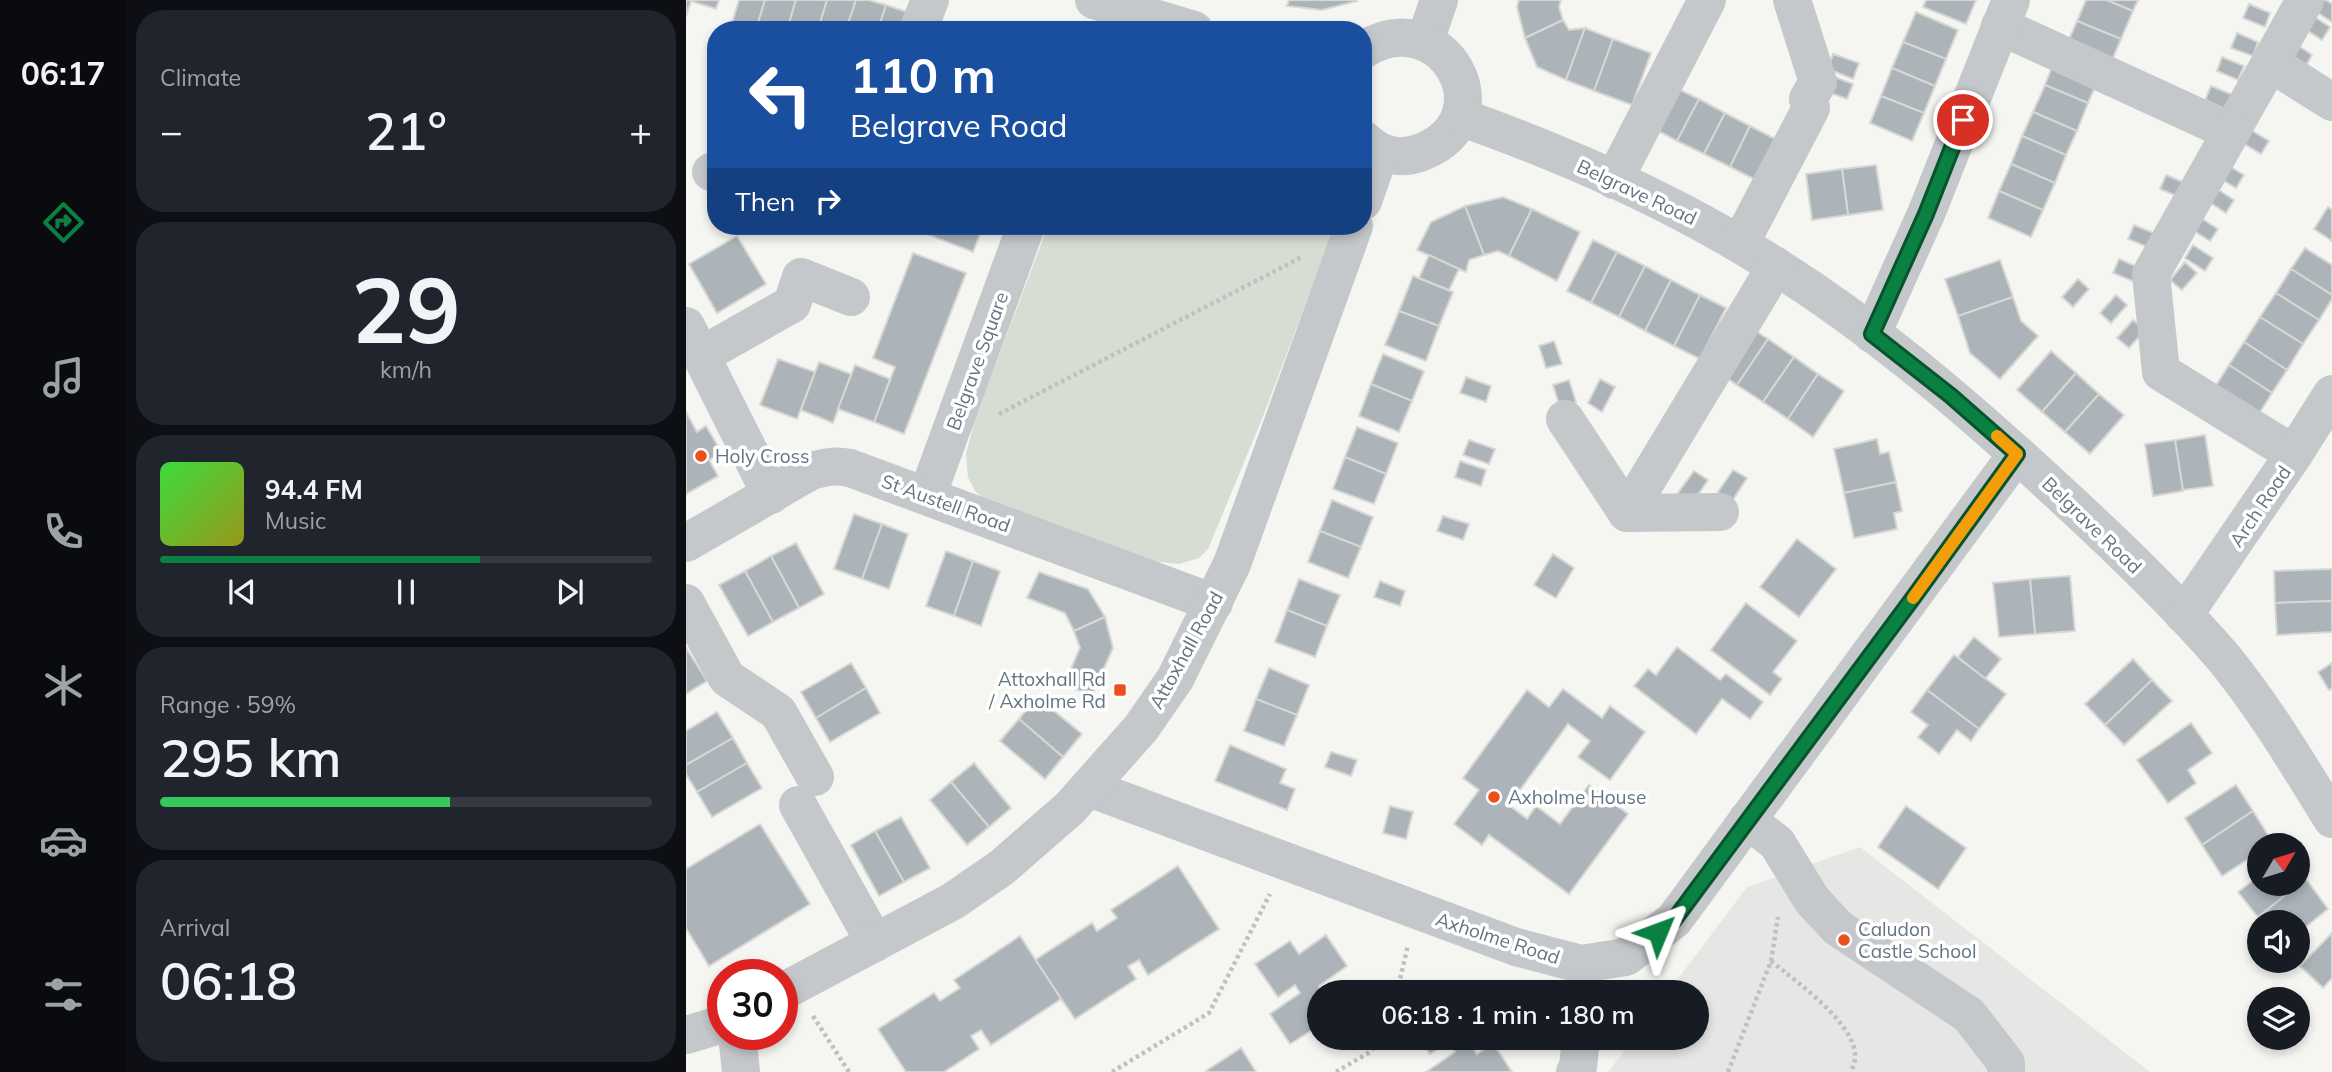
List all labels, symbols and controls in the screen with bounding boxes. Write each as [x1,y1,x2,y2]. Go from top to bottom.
text: 110 m [850,44,996,105]
icon: left [735,49,826,140]
text: 06:17 [21,53,105,93]
text: Climate [160,63,241,92]
pin [1933,90,1993,150]
text: 21° [365,98,447,163]
icon: arrive [1944,101,1982,139]
text: Belgrave Road [850,105,1068,145]
text: − [160,107,183,155]
text: + [629,107,652,155]
street label: Belgrave Road [1573,154,1701,230]
icon: right [809,182,847,220]
text: Then [735,185,795,218]
icon: directions [39,198,88,247]
text: 29 [351,252,461,366]
street label: Belgrave Square [941,289,1013,433]
icon: music [39,353,88,402]
text: km/h [380,355,432,384]
place label: Holy Cross [715,444,809,468]
marker: Holy Cross [693,448,709,464]
street label: Arch Road [2224,461,2296,551]
street label: St Austell Road [878,469,1014,537]
street label: Belgrave Road [2037,472,2147,578]
text: 94.4 FM [265,473,363,506]
text: Music [265,506,326,535]
icon: phone [39,507,88,556]
icon: previous [223,573,261,611]
icon: pause [387,573,425,611]
icon: next [551,573,589,611]
street label: Attoxhall Road [1144,587,1228,713]
icon: climate [39,661,88,710]
place label: Attoxhall Rd / Axholme Rd [988,667,1106,713]
marker: Attoxhall Rd / Axholme Rd [1112,682,1128,698]
text: Range · 59% [160,690,296,719]
text: 295 km [160,725,341,790]
place label: Axholme House [1508,785,1646,809]
marker: Axholme House [1486,789,1502,805]
icon: car [39,816,88,865]
north arrow [2247,833,2310,896]
map controls [2247,833,2310,1050]
position arrow [1621,895,1695,969]
street label: Axholme Road [1433,907,1563,969]
button: sound [2247,910,2310,973]
text: Arrival [160,913,230,942]
place label: Caludon Castle School [1858,917,1976,963]
marker: Caludon Castle School [1836,932,1852,948]
text: 06:18 [160,948,297,1013]
speed limit sign: 30 [707,959,798,1050]
icon: filters [39,970,88,1019]
button: layers [2247,987,2310,1050]
text: 06:18 · 1 min · 180 m [1381,998,1635,1031]

